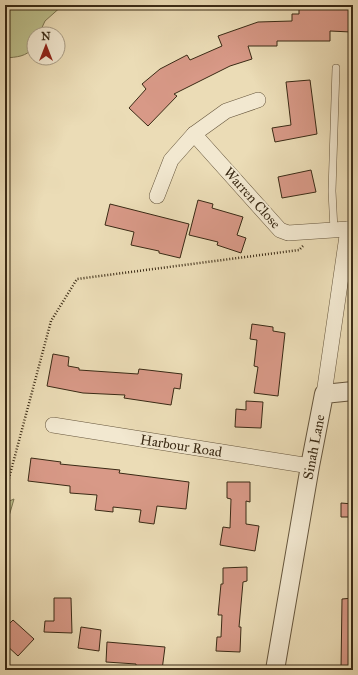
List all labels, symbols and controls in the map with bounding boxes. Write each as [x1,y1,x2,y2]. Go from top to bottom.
north arrow [26,26,66,66]
text: N [41,30,51,43]
street label: Warren Close [220,164,284,232]
street label: Sinah Lane [299,413,329,481]
street label: Harbour Road [139,431,223,461]

